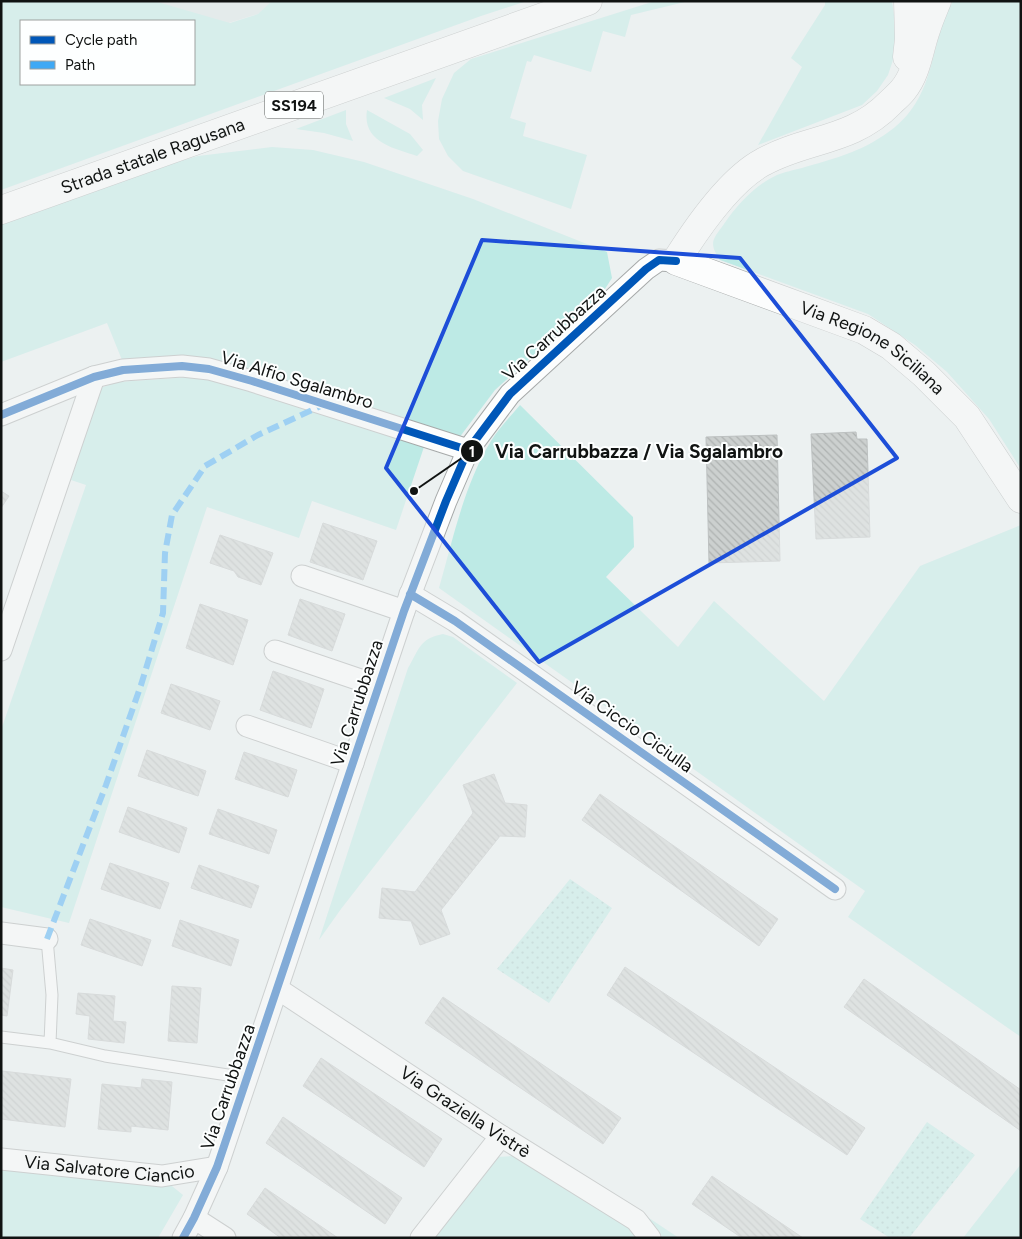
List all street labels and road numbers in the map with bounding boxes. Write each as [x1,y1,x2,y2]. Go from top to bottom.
road number: SS194 [265,92,323,118]
street label: Strada statale Ragusana [58,113,248,199]
street label: Via Carrubbazza [498,281,610,385]
street label: Via Regione Siciliana [797,297,949,399]
street label: Via Alfio Sgalambro [218,346,376,414]
street label: Via Carrubbazza [326,637,388,769]
street label: Via Ciccio Ciciulla [567,677,697,777]
street label: Via Carrubbazza [196,1021,260,1153]
street label: Via Graziella Vistrè [396,1061,535,1163]
street label: Via Salvatore Ciancio [23,1151,196,1187]

